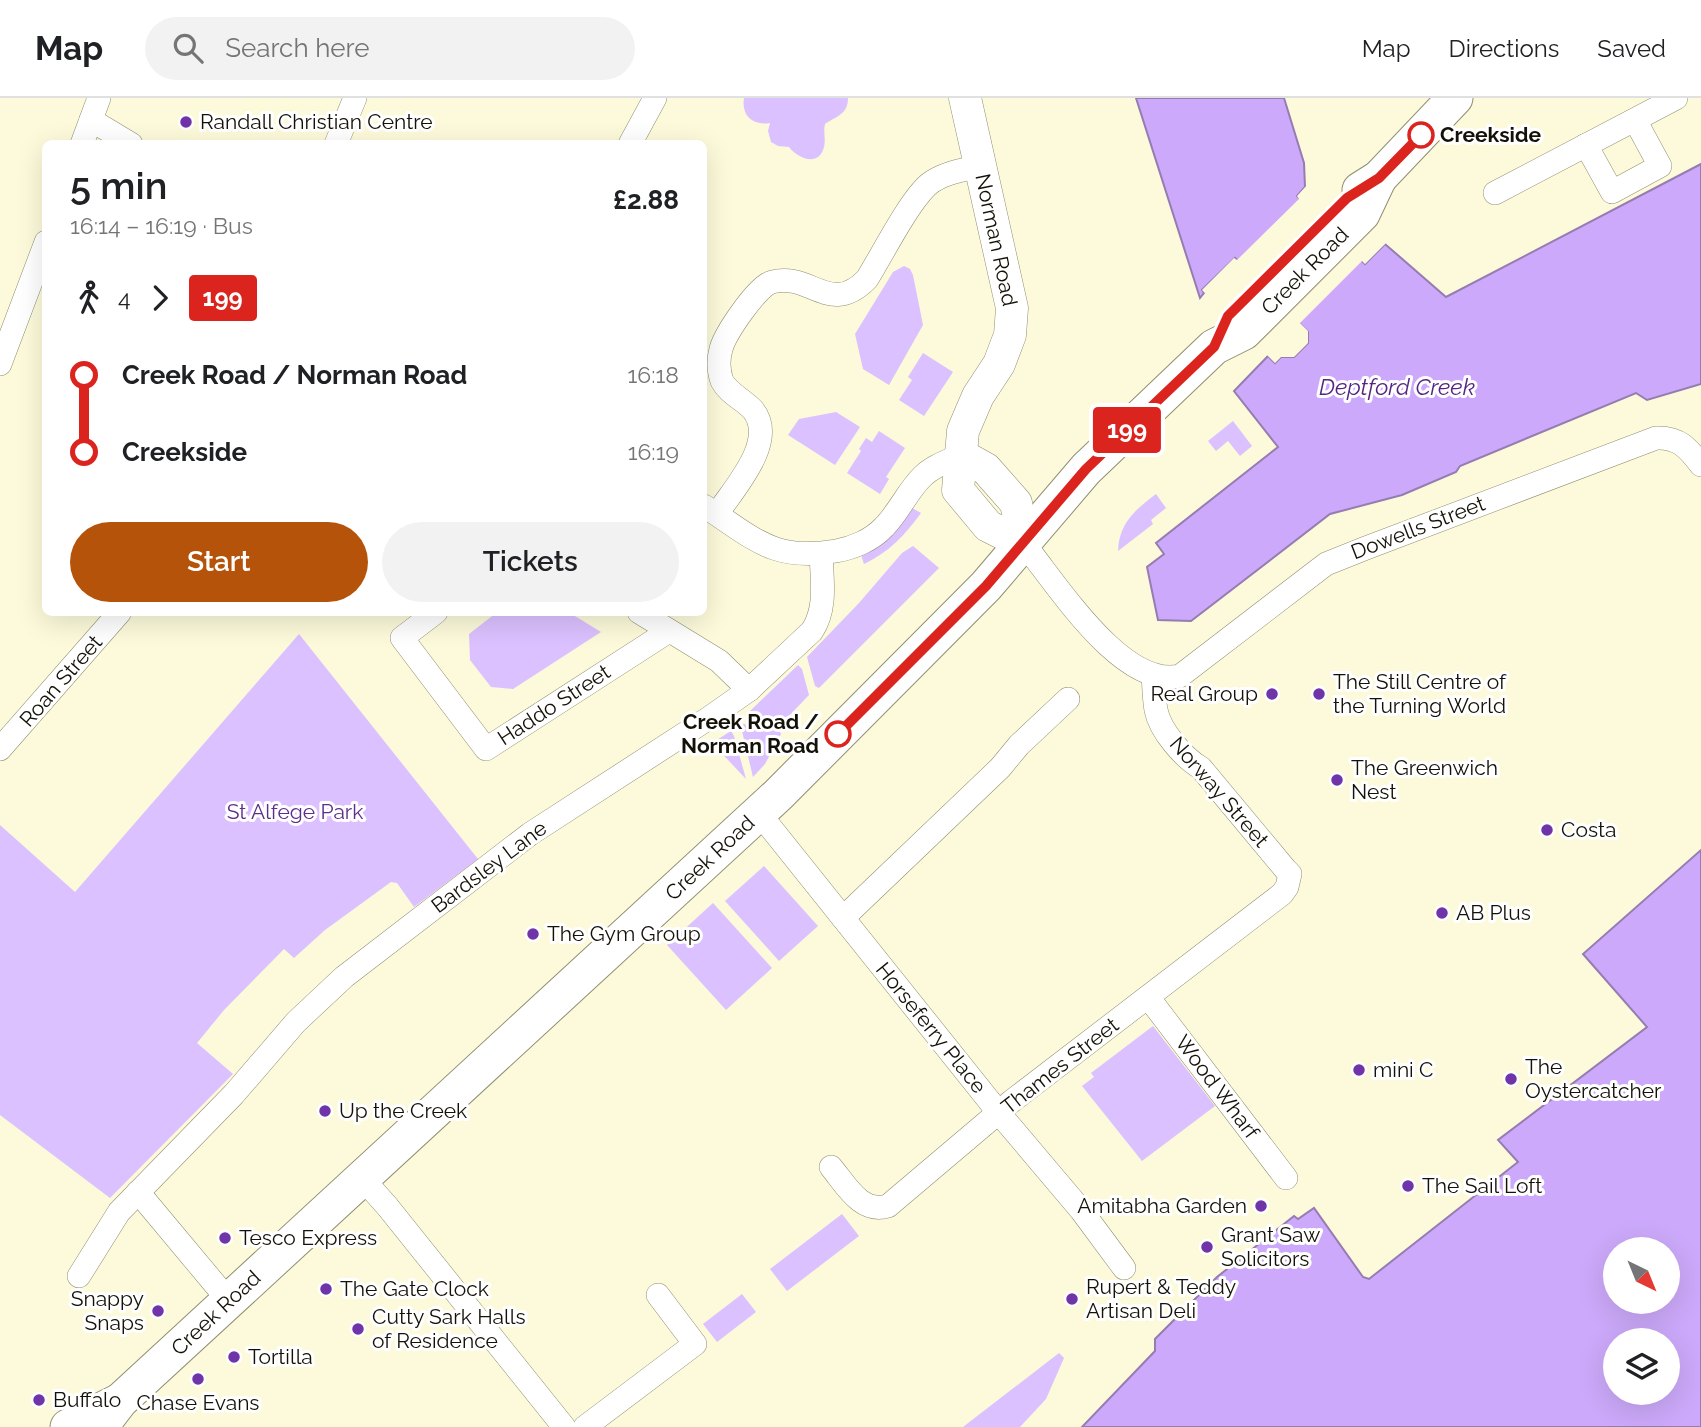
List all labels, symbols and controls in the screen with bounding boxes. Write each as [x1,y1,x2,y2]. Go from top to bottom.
search box [145,17,635,80]
text: Map [35,29,103,68]
icon: search [169,29,207,67]
text: Search here [225,33,370,63]
text: Map [1362,34,1411,63]
text: Directions [1449,34,1559,63]
text: Saved [1597,34,1666,63]
place label: Randall Christian Centre [200,109,433,134]
marker: Randall Christian Centre [178,114,194,130]
marker: Creekside [1408,122,1434,148]
place label: Creekside [1440,122,1541,147]
text: 5 min [70,163,167,208]
street label: Norman Road [970,171,1023,308]
text: £2.88 [613,185,679,215]
text: 16:14 – 16:19 · Bus [70,212,253,239]
street label: Creek Road [1256,222,1353,319]
icon: walk [70,279,108,317]
icon: forward [141,279,179,317]
text: 199 [203,283,243,312]
text: 4 [118,284,131,311]
text: Creek Road / Norman Road [122,360,467,390]
text: 16:18 [627,361,679,388]
water label: Deptford Creek [1319,373,1475,400]
line badge: 199 [1087,407,1167,453]
text: 199 [1107,415,1147,444]
text: Creekside [122,437,247,467]
text: 16:19 [628,438,679,465]
street label: Dowells Street [1347,491,1488,565]
button: Start [70,522,368,602]
button: Tickets [382,522,679,602]
street label: Roan Street [14,630,107,732]
street label: Haddo Street [493,659,615,750]
place label: The Still Centre of the Turning World [1333,669,1507,718]
place label: Real Group [1150,681,1258,706]
marker: Real Group [1264,686,1280,702]
marker: The Still Centre of the Turning World [1311,686,1327,702]
place label: Creek Road / Norman Road [681,709,819,758]
marker: Creek Road / Norman Road [825,721,851,747]
street label: Norway Street [1165,731,1274,852]
place label: The Greenwich Nest [1351,755,1498,804]
marker: The Greenwich Nest [1329,772,1345,788]
park label: St Alfege Park [227,799,363,824]
street label: Creek Road [660,810,759,905]
street label: Bardsley Lane [426,815,551,918]
place label: Costa [1561,817,1617,842]
marker: Costa [1539,822,1555,838]
place label: AB Plus [1456,900,1531,925]
marker: AB Plus [1434,905,1450,921]
place label: The Gym Group [547,921,701,946]
marker: The Gym Group [525,926,541,942]
street label: Horseferry Place [871,957,992,1098]
street label: Thames Street [996,1012,1123,1119]
street label: Wood Wharf [1170,1030,1265,1144]
place label: The Oystercatcher [1525,1054,1662,1103]
place label: mini C [1373,1057,1433,1082]
marker: mini C [1351,1062,1367,1078]
marker: The Oystercatcher [1503,1071,1519,1087]
place label: Up the Creek [339,1098,467,1123]
marker: Up the Creek [317,1103,333,1119]
place label: The Sail Loft [1422,1173,1542,1198]
marker: The Sail Loft [1400,1178,1416,1194]
place label: Amitabha Garden [1077,1193,1247,1218]
marker: Amitabha Garden [1253,1198,1269,1214]
place label: Grant Saw Solicitors [1221,1222,1320,1271]
place label: Tesco Express [239,1225,377,1250]
marker: Tesco Express [217,1230,233,1246]
north arrow [1603,1237,1680,1314]
map controls [1603,1237,1680,1405]
marker: Grant Saw Solicitors [1199,1239,1215,1255]
street label: Creek Road [166,1265,265,1360]
place label: Rupert & Teddy Artisan Deli [1086,1274,1236,1323]
place label: The Gate Clock [340,1276,489,1301]
marker: The Gate Clock [318,1281,334,1297]
place label: Snappy Snaps [71,1286,144,1335]
marker: Rupert & Teddy Artisan Deli [1064,1291,1080,1307]
marker: Snappy Snaps [150,1303,166,1319]
place label: Cutty Sark Halls of Residence [372,1304,526,1353]
marker: Cutty Sark Halls of Residence [350,1321,366,1337]
button: layers [1603,1328,1680,1405]
place label: Tortilla [248,1344,313,1369]
marker: Tortilla [226,1349,242,1365]
marker: Chase Evans [190,1371,206,1387]
place label: Buffalo [53,1387,121,1412]
place label: Chase Evans [136,1390,260,1415]
marker: Buffalo [31,1392,47,1408]

